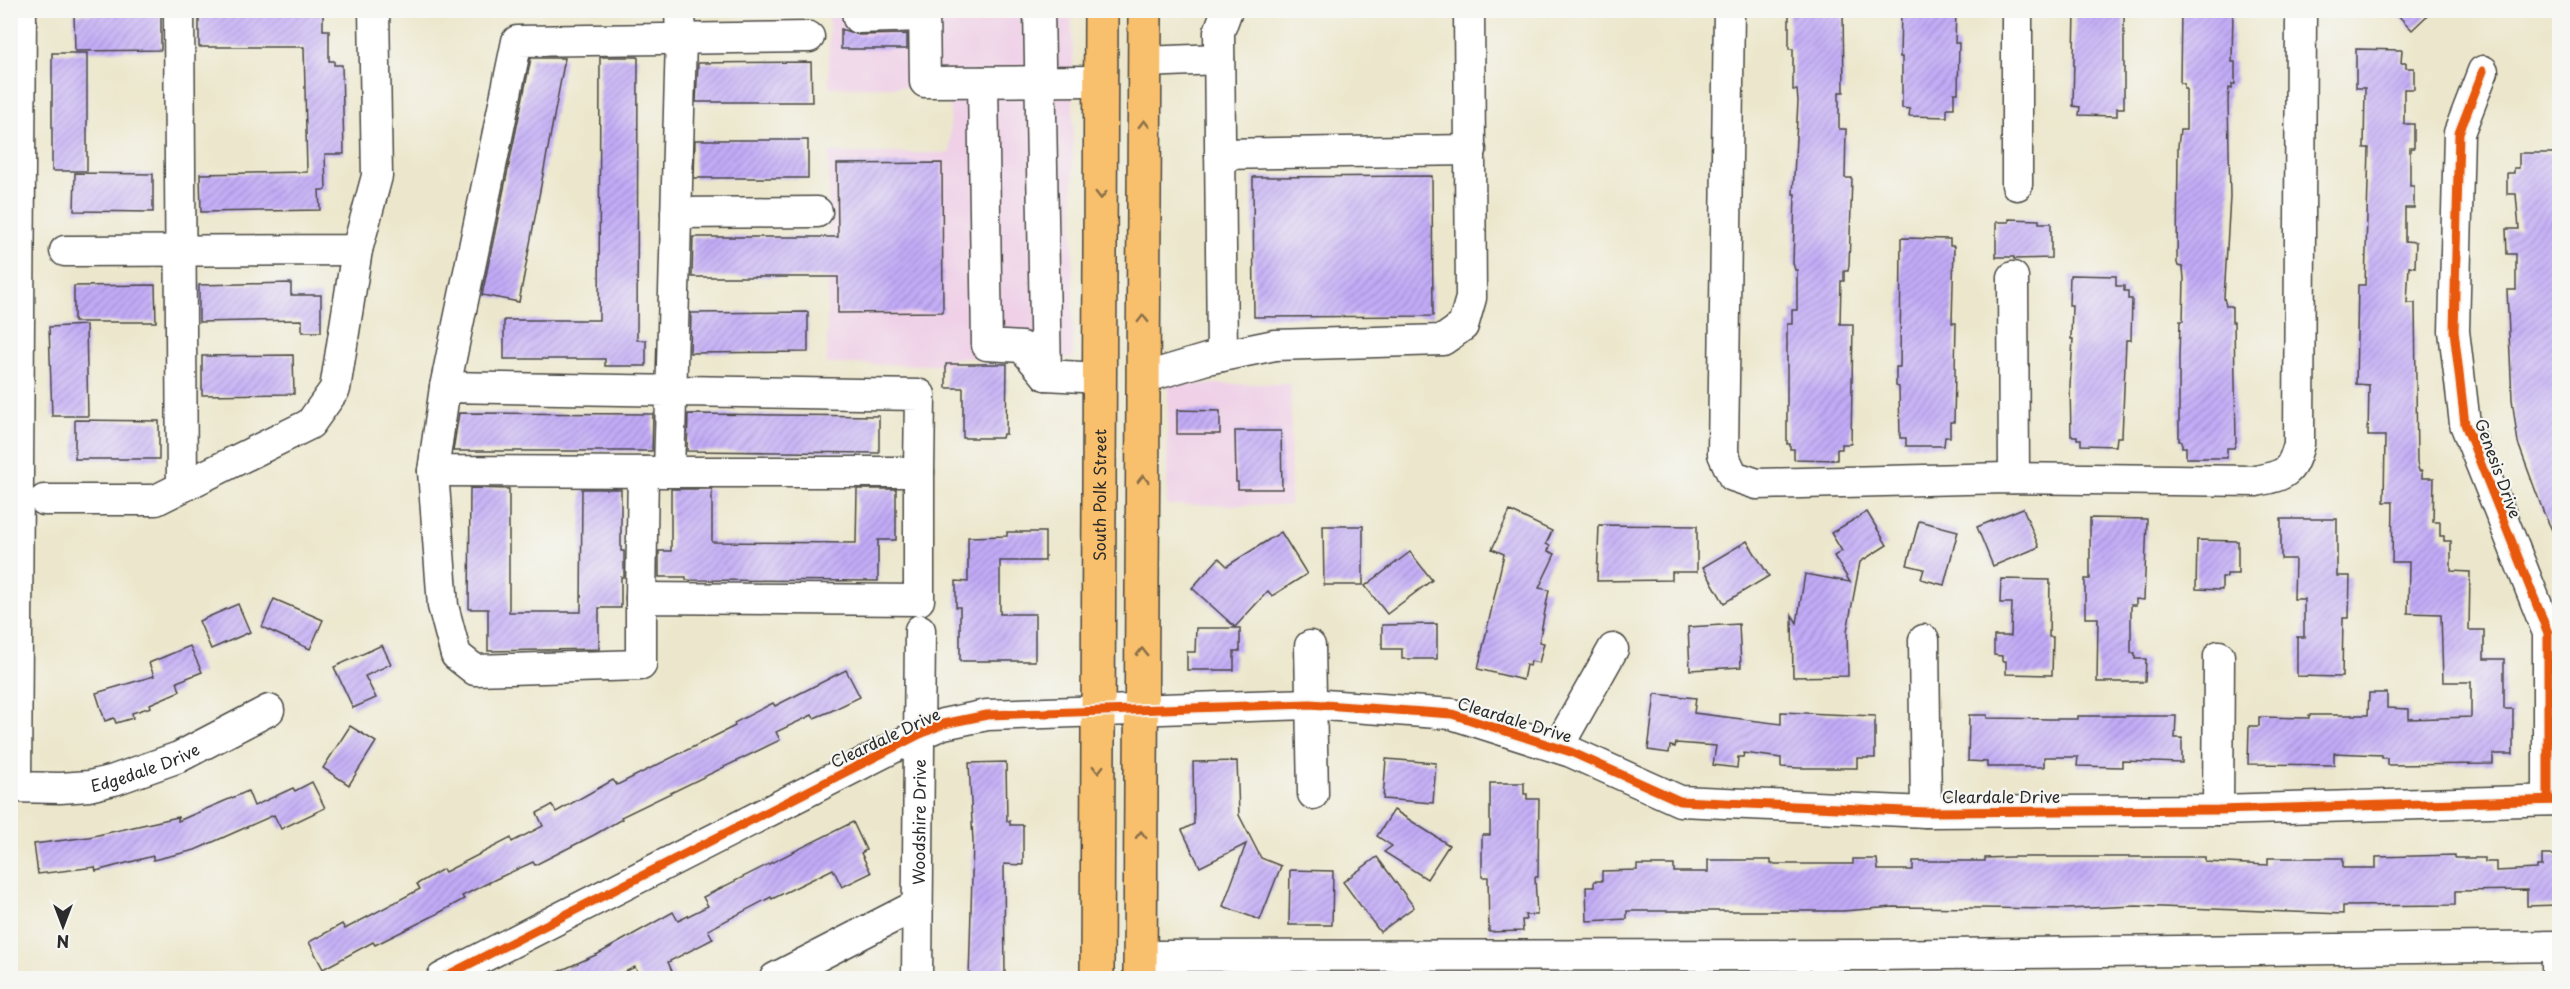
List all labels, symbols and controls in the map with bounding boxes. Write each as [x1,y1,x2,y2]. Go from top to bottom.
one-way arrow [1138,120,1150,129]
one-way arrow [1095,190,1107,199]
one-way arrow [1137,315,1149,324]
street label: Genesis Drive [2470,415,2528,521]
street label: South Polk Street [1087,428,1111,561]
one-way arrow [1137,474,1149,483]
one-way arrow [1136,648,1148,657]
street label: Cleardale Drive [1455,690,1575,748]
street label: Cleardale Drive [826,701,944,773]
street label: Edgedale Drive [88,737,203,797]
street label: Woodshire Drive [906,759,931,885]
one-way arrow [1092,765,1104,774]
street label: Cleardale Drive [1942,784,2060,808]
one-way arrow [1135,830,1147,839]
north arrow [33,896,93,956]
text: N [57,930,69,954]

